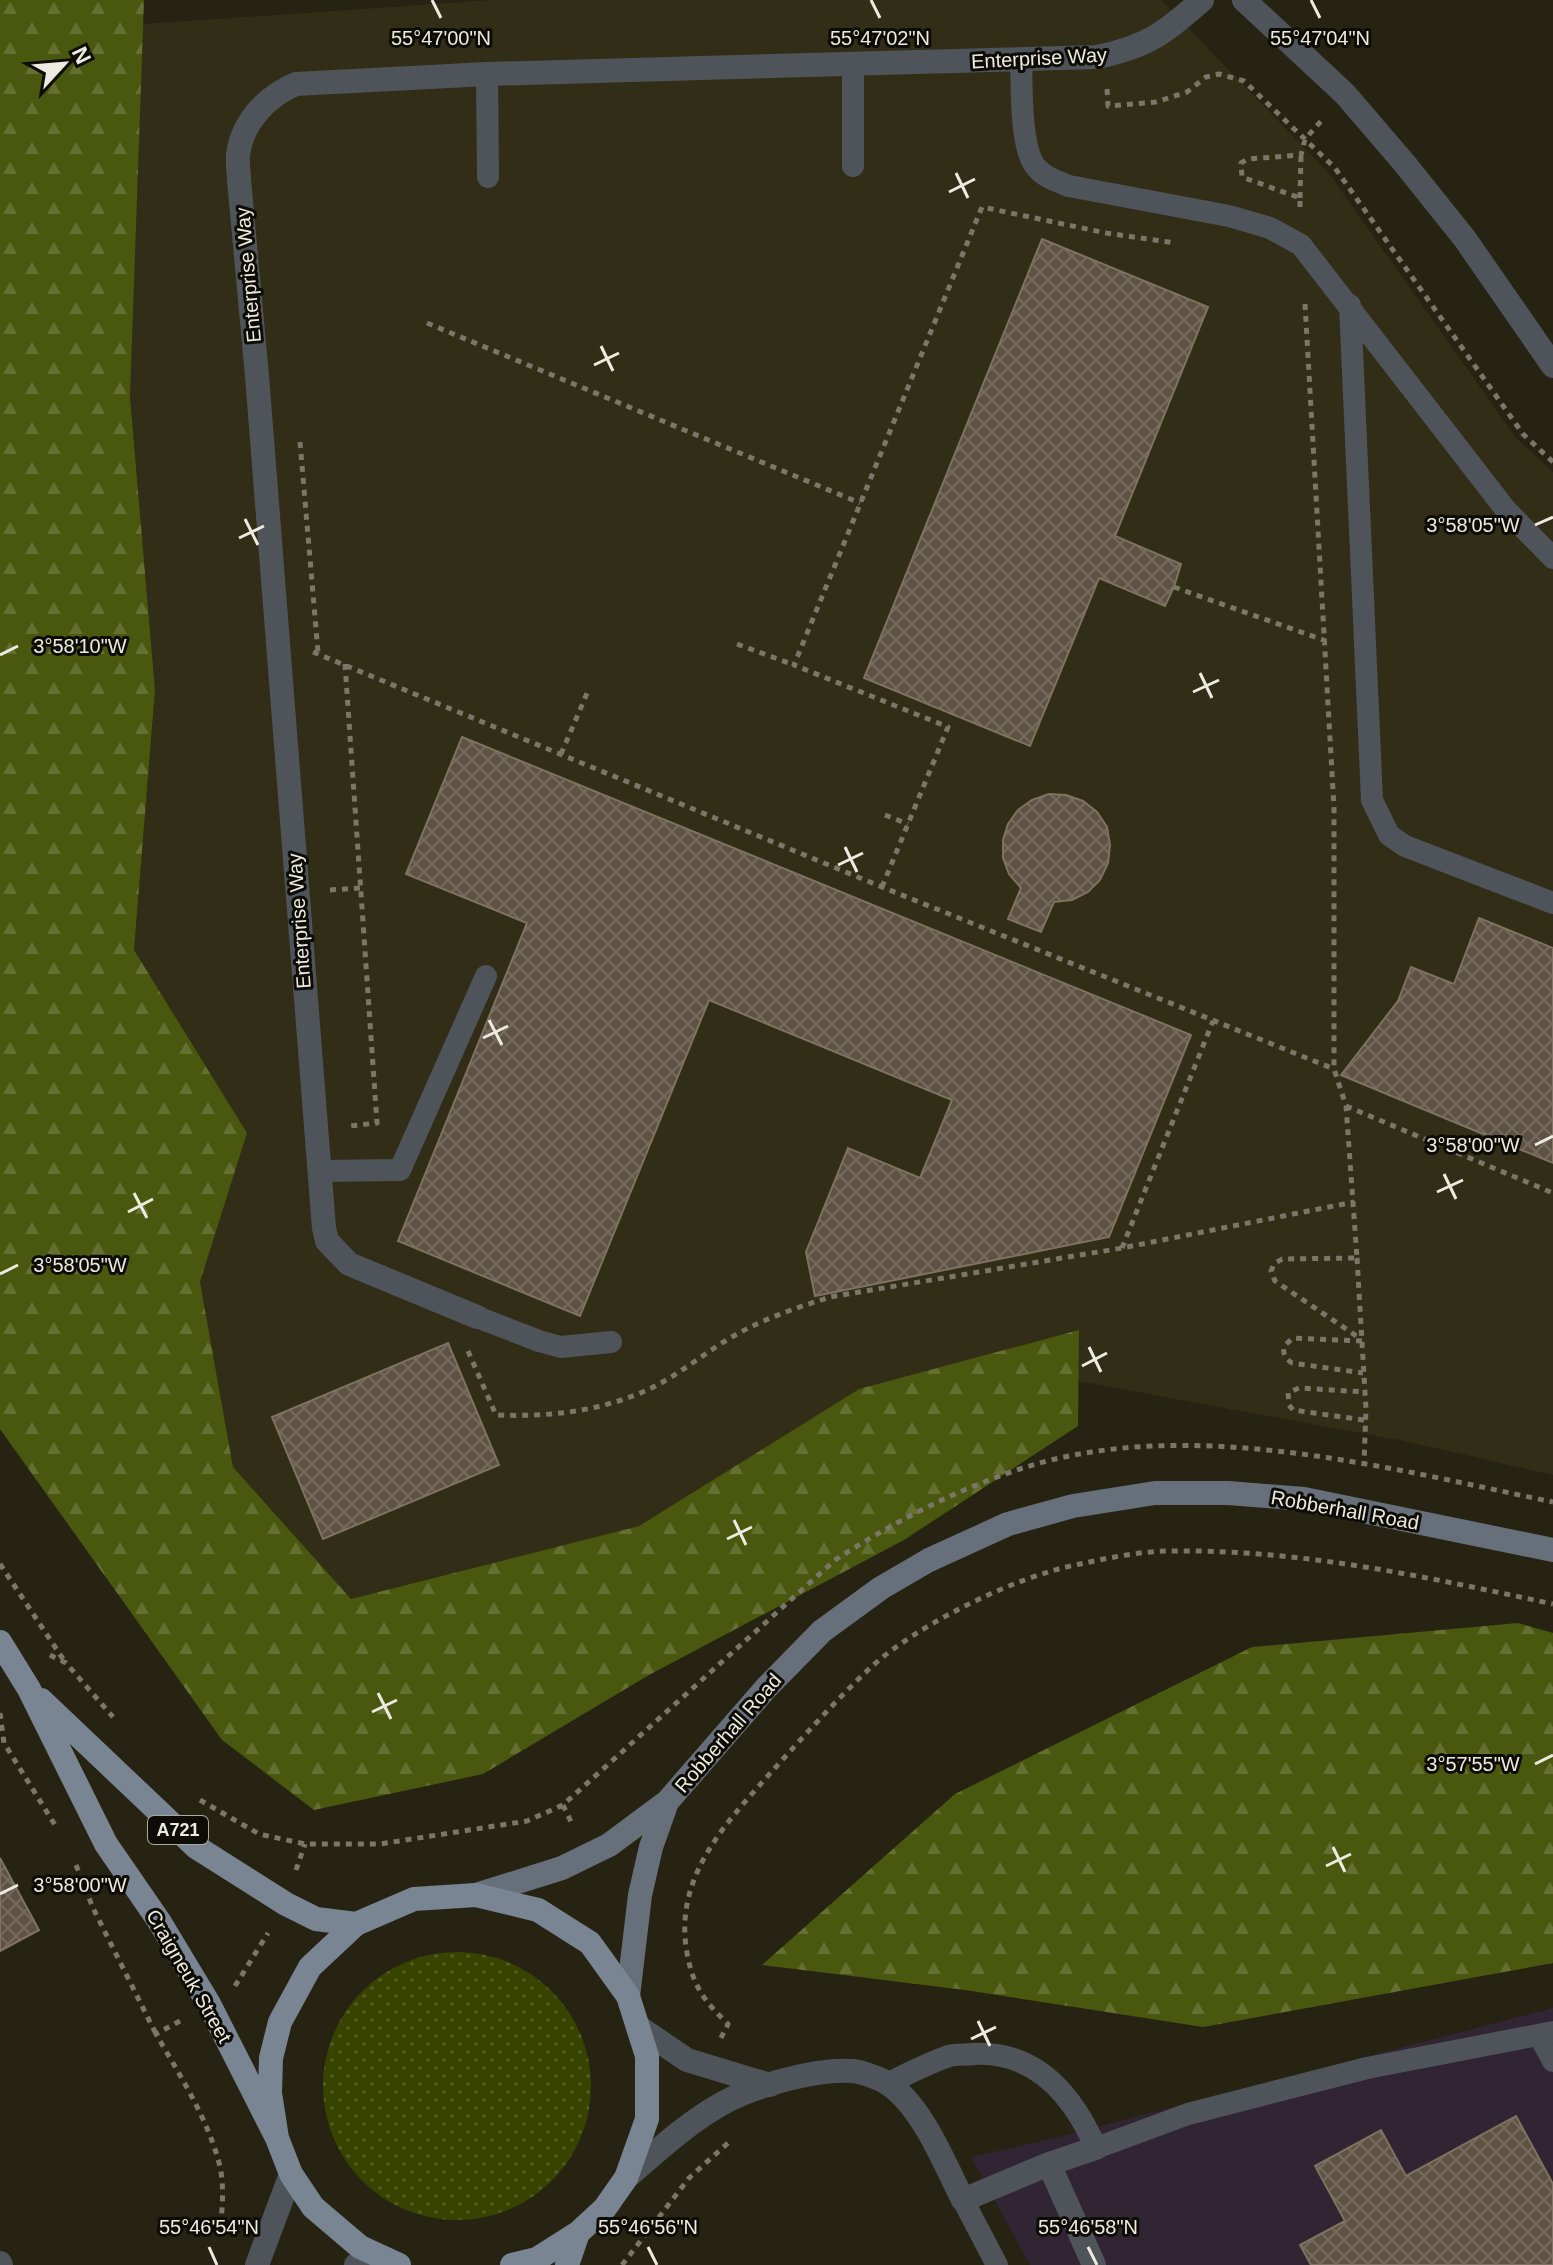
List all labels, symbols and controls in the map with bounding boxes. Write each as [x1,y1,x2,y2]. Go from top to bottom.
north arrow [24,24,104,104]
text: 55°47'00"N [391,27,491,49]
text: 55°47'02"N [830,27,930,49]
text: 55°47'04"N [1270,27,1370,49]
text: N [67,43,96,68]
street label: Enterprise Way [971,43,1107,73]
street label: Enterprise Way [231,206,265,344]
text: 3°58'05"W [1426,514,1520,536]
text: 3°58'10"W [33,635,127,657]
street label: Enterprise Way [283,852,315,990]
text: 3°58'00"W [1426,1134,1520,1156]
text: 3°58'05"W [33,1254,127,1276]
street label: Robberhall Road [1269,1486,1421,1534]
street label: Robberhall Road [670,1669,786,1797]
text: 3°57'55"W [1426,1753,1520,1775]
road number: A721 [148,1816,208,1844]
text: 3°58'00"W [33,1874,127,1896]
street label: Craigneuk Street [142,1906,236,2047]
text: 55°46'54"N [159,2216,259,2238]
text: 55°46'56"N [598,2216,698,2238]
text: 55°46'58"N [1038,2216,1138,2238]

